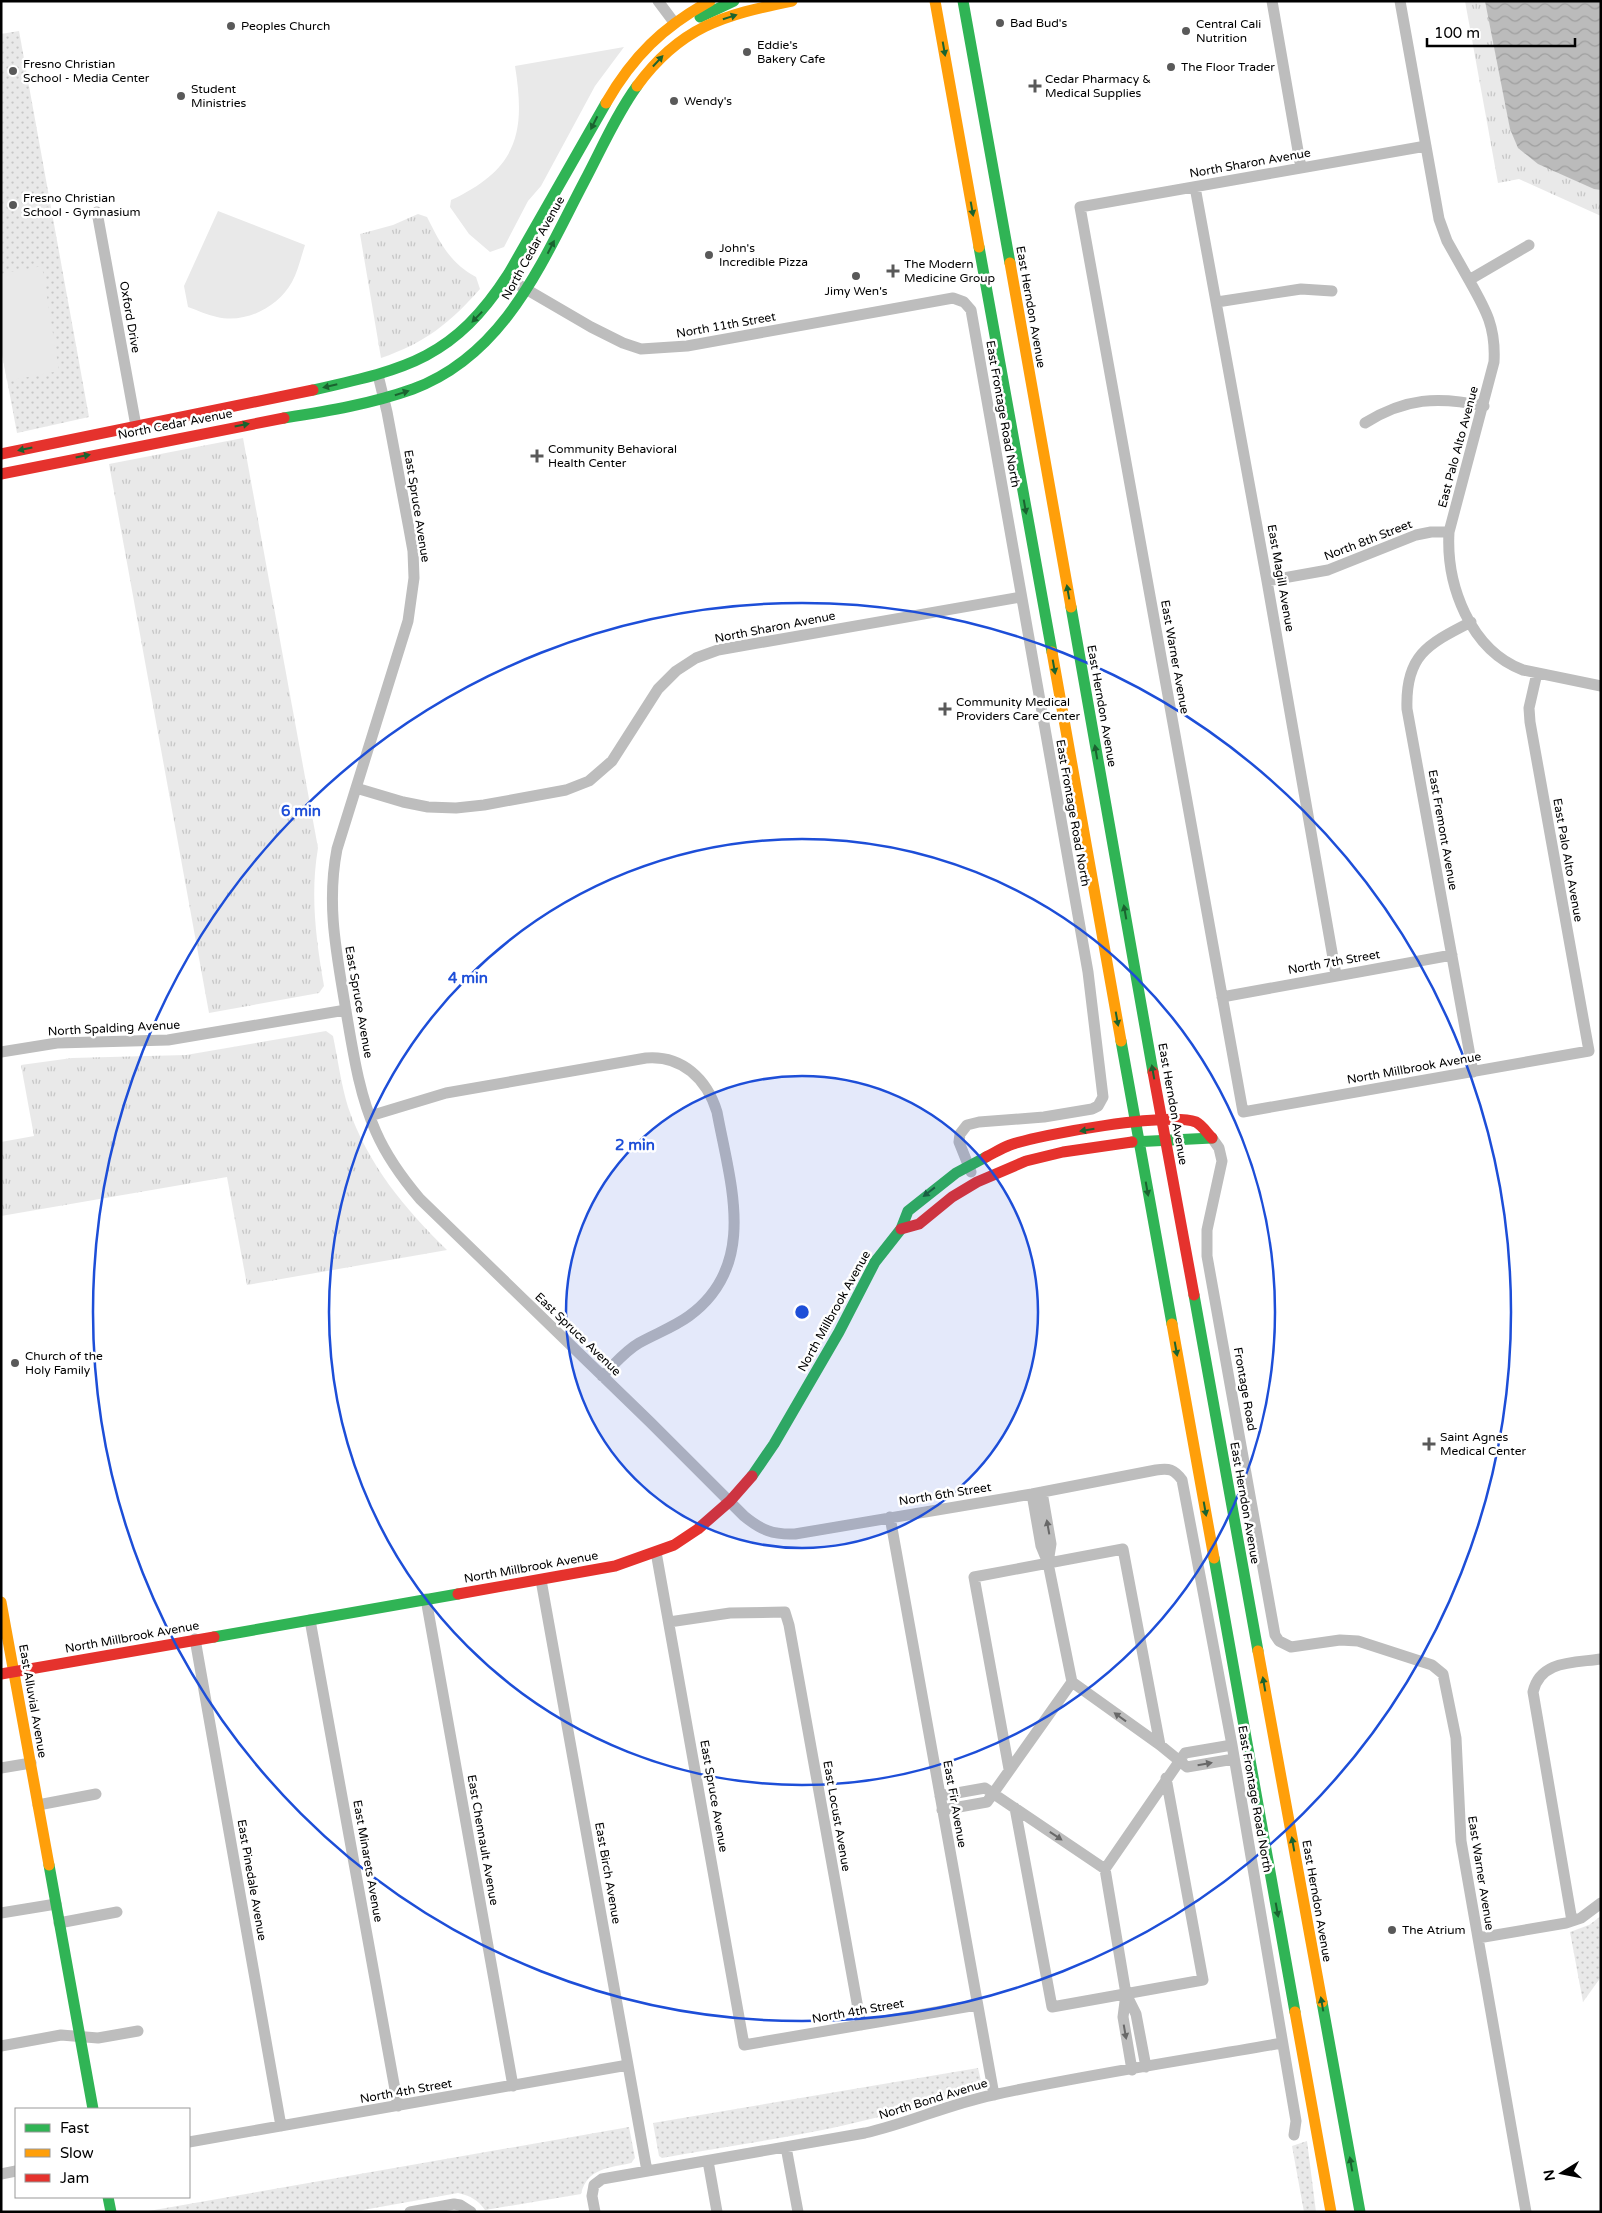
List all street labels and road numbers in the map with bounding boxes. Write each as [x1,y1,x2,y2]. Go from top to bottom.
street label: North Sharon Avenue [1188,145,1312,181]
street label: North Cedar Avenue [499,194,567,302]
street label: East Herndon Avenue [1013,245,1049,369]
street label: Oxford Drive [117,280,143,354]
street label: North 11th Street [675,309,777,341]
street label: East Frontage Road North [983,339,1023,489]
street label: East Palo Alto Avenue [1435,384,1481,509]
street label: North Cedar Avenue [117,406,234,442]
street label: East Spruce Avenue [401,449,433,563]
street label: North 8th Street [1322,517,1414,563]
street label: East Magill Avenue [1265,523,1297,633]
street label: East Warner Avenue [1158,599,1192,715]
street label: North Sharon Avenue [713,608,837,646]
street label: East Herndon Avenue [1084,644,1120,768]
street label: East Frontage Road North [1053,738,1093,888]
street label: East Fremont Avenue [1426,769,1461,892]
street label: East Palo Alto Avenue [1550,797,1586,923]
street label: East Spruce Avenue [342,945,376,1059]
street label: North 7th Street [1287,947,1382,977]
street label: North Spalding Avenue [47,1018,181,1038]
street label: East Herndon Avenue [1155,1042,1191,1166]
street label: North Millbrook Avenue [1346,1049,1482,1087]
street label: North Millbrook Avenue [795,1248,873,1374]
street label: East Spruce Avenue [532,1289,624,1379]
street label: Frontage Road [1231,1346,1259,1432]
street label: East Herndon Avenue [1227,1441,1263,1565]
street label: North 6th Street [898,1480,993,1508]
street label: North Millbrook Avenue [463,1548,599,1586]
street label: North Millbrook Avenue [64,1618,200,1656]
street label: East Alluvial Avenue [16,1643,50,1759]
street label: East Frontage Road North [1235,1724,1275,1874]
street label: East Spruce Avenue [697,1739,731,1853]
street label: East Fir Avenue [940,1759,970,1849]
street label: East Locust Avenue [820,1760,854,1873]
street label: East Chennault Avenue [465,1774,501,1907]
street label: East Minarets Avenue [350,1799,386,1923]
street label: East Warner Avenue [1465,1815,1497,1931]
street label: East Pinedale Avenue [234,1818,270,1942]
street label: East Birch Avenue [592,1821,624,1925]
street label: East Herndon Avenue [1299,1839,1335,1963]
street label: North 4th Street [811,1996,906,2026]
street label: North 4th Street [359,2076,454,2106]
street label: North Bond Avenue [877,2076,989,2122]

